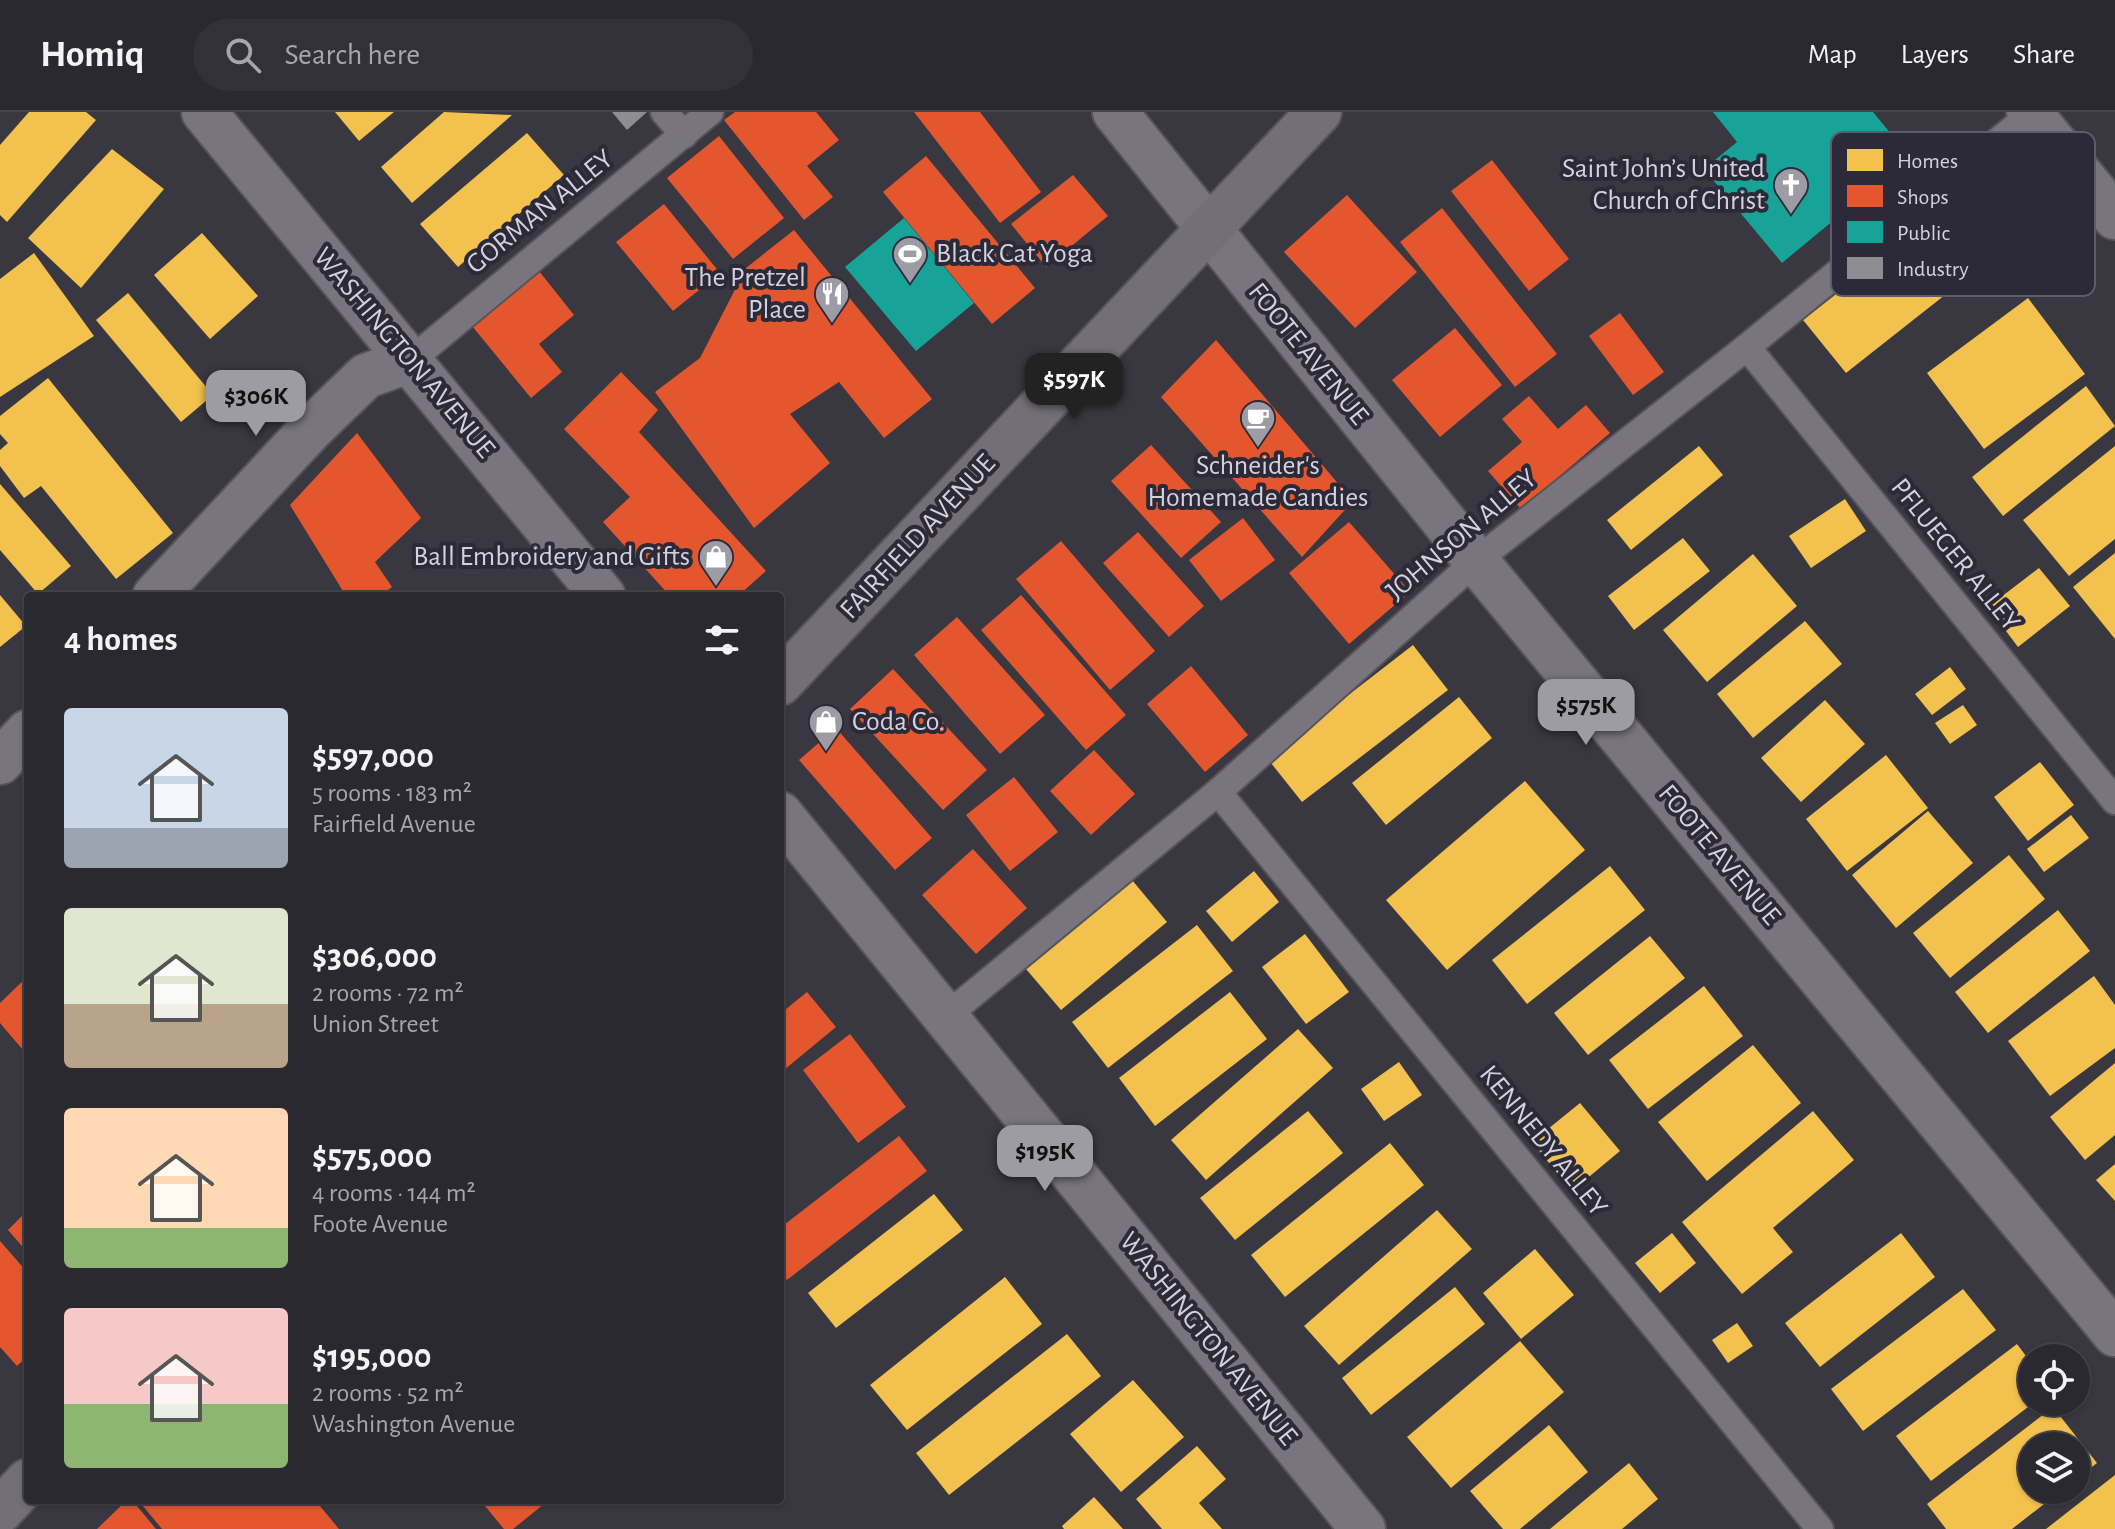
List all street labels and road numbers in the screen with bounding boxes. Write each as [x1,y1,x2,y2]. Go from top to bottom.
street label: GORMAN ALLEY [461,144,619,279]
street label: WASHINGTON AVENUE [308,242,500,464]
street label: FOOTE AVENUE [1243,278,1373,430]
street label: FAIRFIELD AVENUE [835,449,1001,625]
street label: JOHNSON ALLEY [1381,464,1543,606]
street label: PFLUEGER ALLEY [1885,473,2025,637]
street label: FOOTE AVENUE [1653,780,1785,930]
street label: KENNEDY ALLEY [1474,1060,1612,1222]
street label: WASHINGTON AVENUE [1114,1227,1302,1451]

